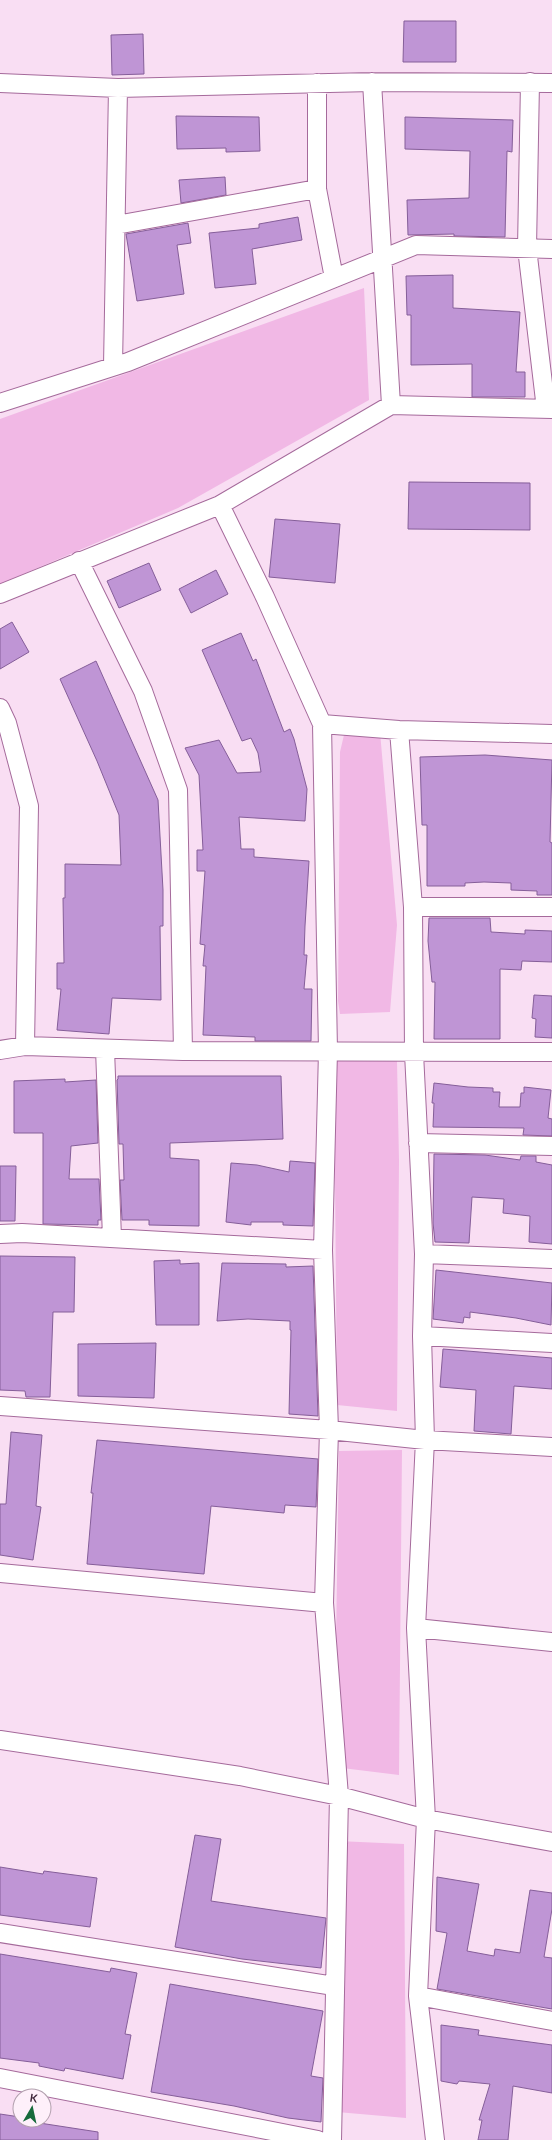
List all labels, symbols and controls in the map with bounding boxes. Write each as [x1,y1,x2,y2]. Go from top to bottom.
north arrow [12,2088,52,2128]
text: K [29,2091,39,2105]

